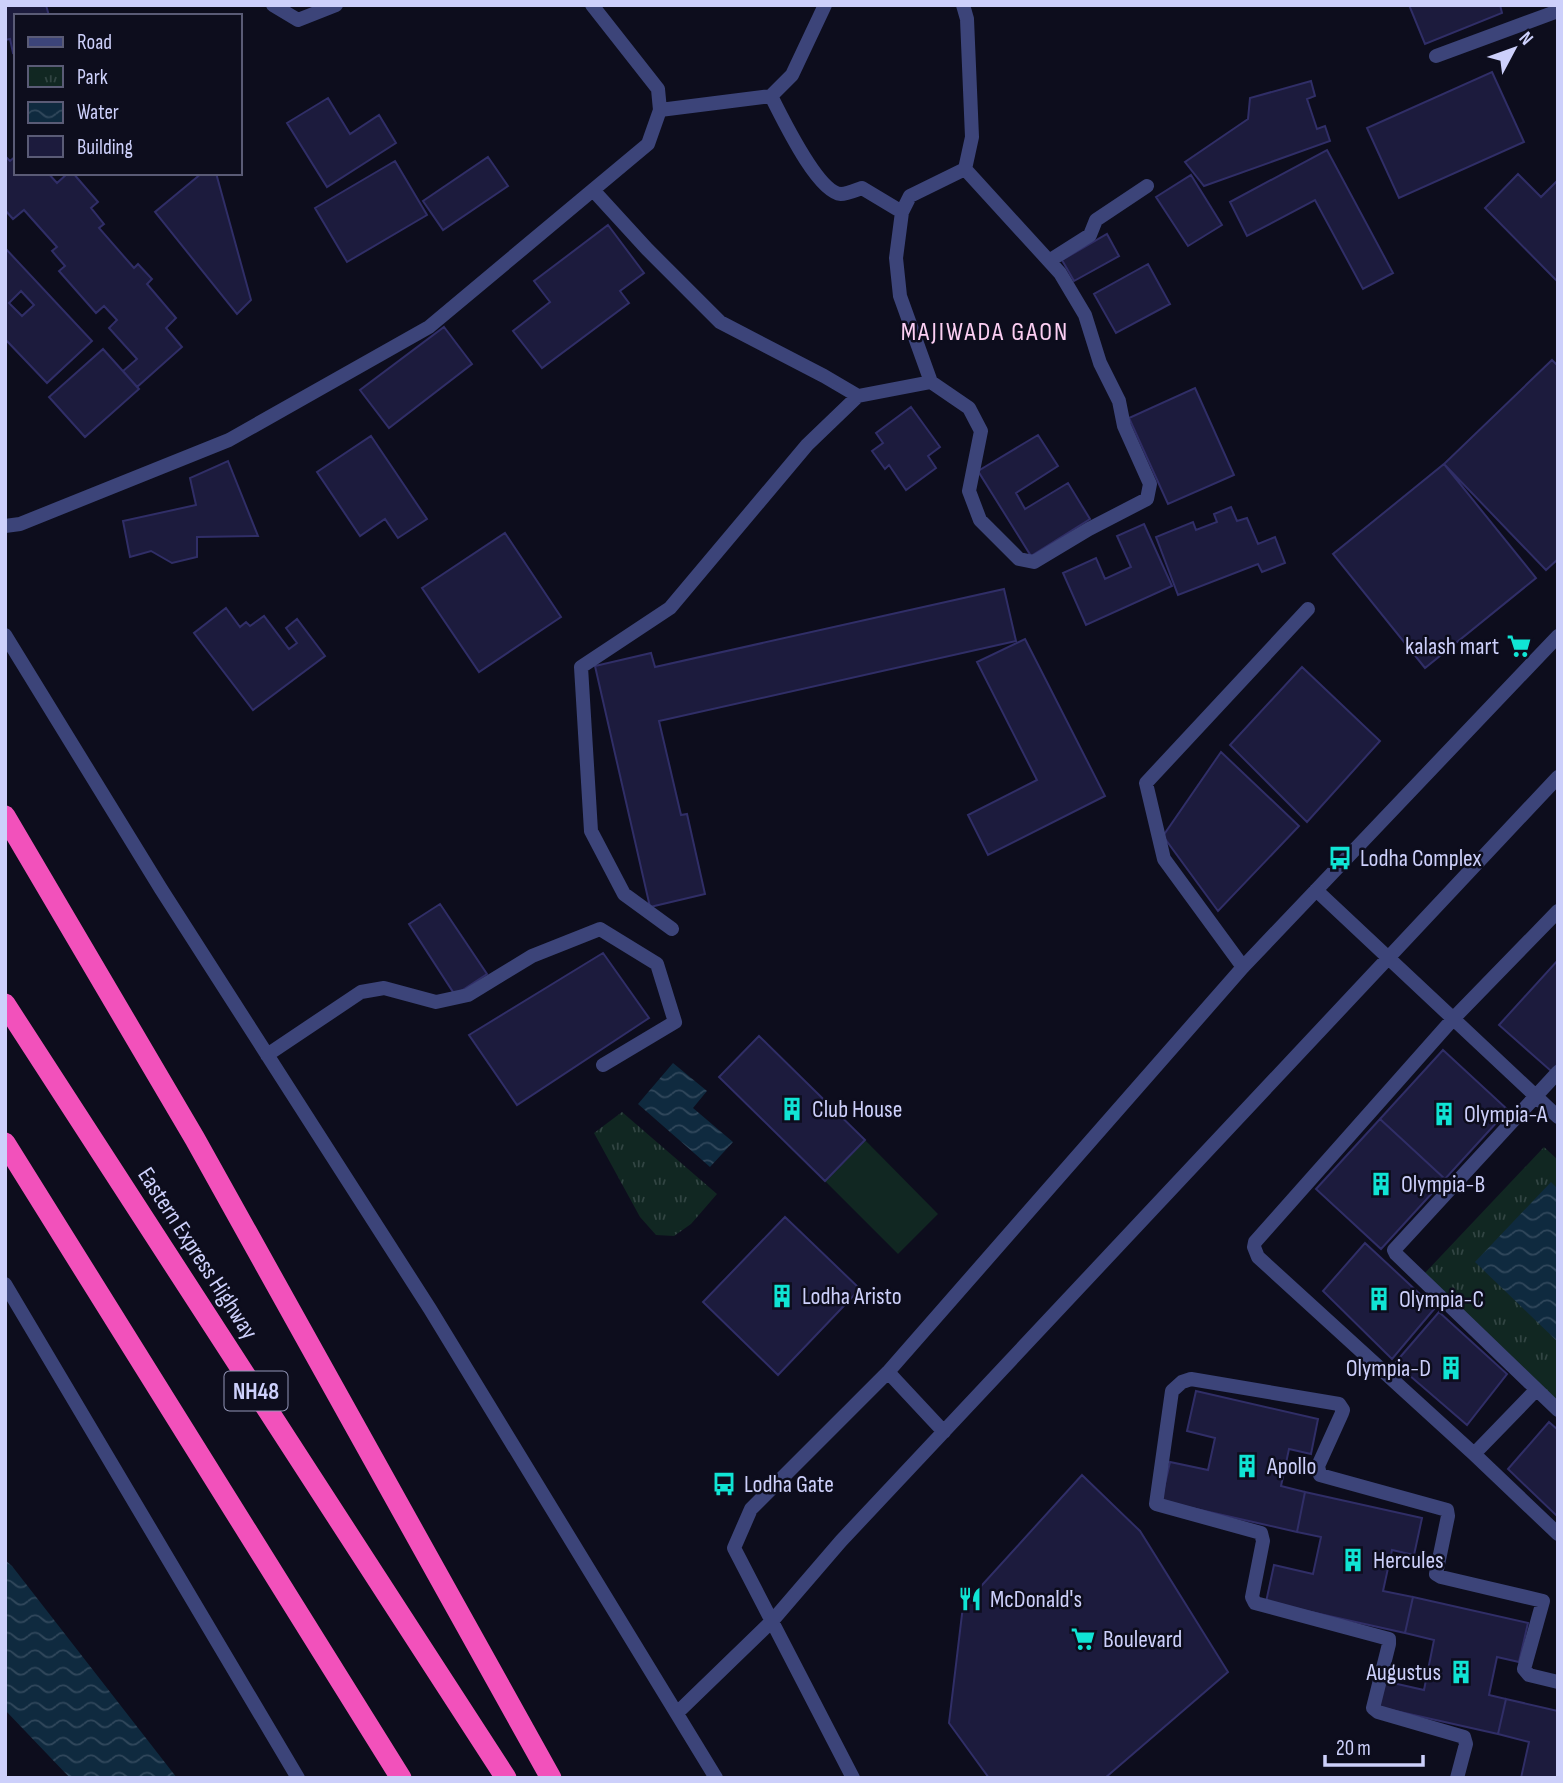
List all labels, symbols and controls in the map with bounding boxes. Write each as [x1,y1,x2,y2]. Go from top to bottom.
legend [14,14,242,175]
north arrow [1479,14,1549,84]
text: N [1514,27,1538,50]
text: Road [77,30,112,55]
text: Park [77,65,108,90]
text: Water [77,100,119,125]
text: Building [77,135,133,160]
district label: MAJIWADA GAON [901,317,1069,348]
place label: kalash mart [1405,632,1499,661]
supermarket icon: kalash mart [1505,632,1533,660]
bus stop icon: Lodha Complex [1326,844,1354,872]
place label: Lodha Complex [1360,844,1482,873]
building icon: Club House [778,1095,806,1123]
place label: Club House [812,1095,902,1124]
building icon: Olympia-A [1430,1100,1458,1128]
place label: Olympia-A [1464,1100,1548,1129]
street label: Eastern Express Highway [131,1162,264,1345]
building icon: Olympia-B [1367,1170,1395,1198]
place label: Olympia-B [1401,1170,1485,1199]
building icon: Lodha Aristo [768,1282,796,1310]
place label: Lodha Aristo [802,1282,902,1311]
building icon: Olympia-C [1365,1285,1393,1313]
place label: Olympia-C [1399,1285,1484,1314]
place label: Olympia-D [1346,1354,1431,1383]
building icon: Olympia-D [1437,1354,1465,1382]
road number: NH48 [224,1372,288,1410]
building icon: Apollo [1233,1452,1261,1480]
place label: Apollo [1266,1452,1317,1481]
bus stop icon: Lodha Gate [710,1470,738,1498]
place label: Lodha Gate [744,1470,834,1499]
building icon: Hercules [1339,1546,1367,1574]
place label: Hercules [1373,1546,1444,1575]
restaurant icon: McDonald's [956,1585,984,1613]
place label: McDonald's [990,1585,1082,1614]
supermarket icon: Boulevard [1069,1625,1097,1653]
place label: Boulevard [1103,1625,1182,1654]
place label: Augustus [1366,1658,1441,1687]
building icon: Augustus [1447,1658,1475,1686]
scale bar [1325,1724,1423,1768]
text: 20 m [1336,1736,1371,1761]

